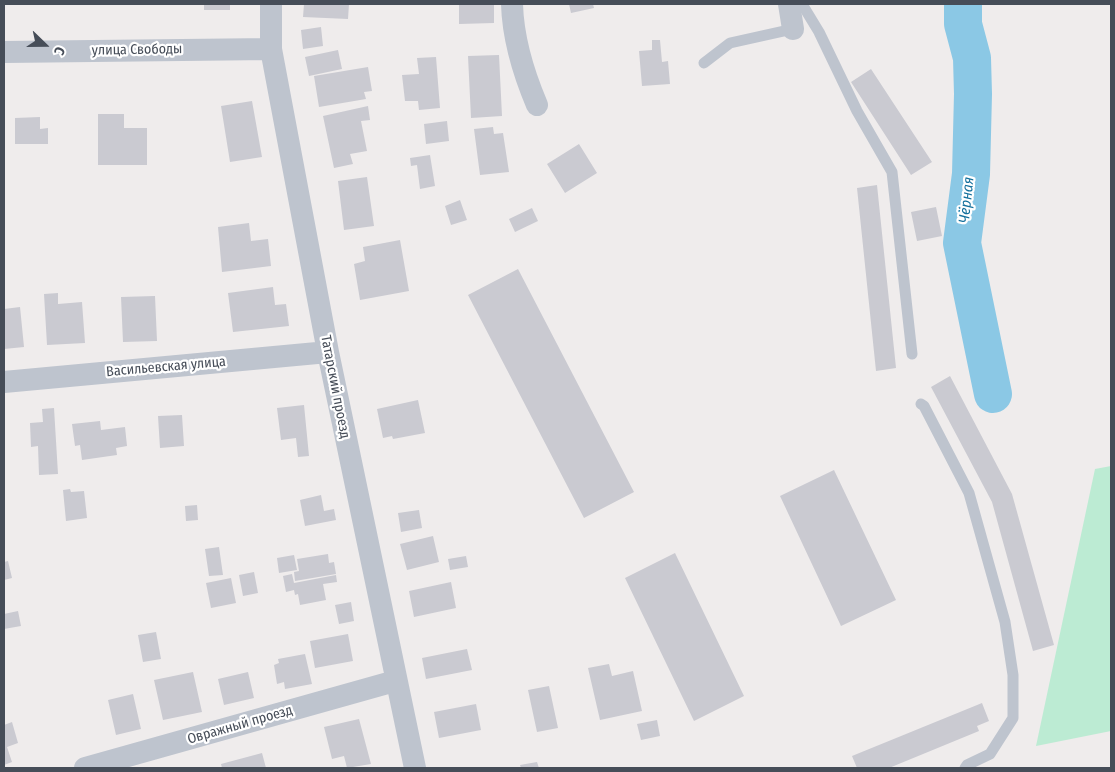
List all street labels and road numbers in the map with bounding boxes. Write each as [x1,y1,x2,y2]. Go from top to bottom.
street label: улица Свободы [92,41,182,59]
street label: Татарский проезд [317,334,353,440]
street label: Васильевская улица [105,353,227,381]
street label: Овражный проезд [186,702,294,748]

